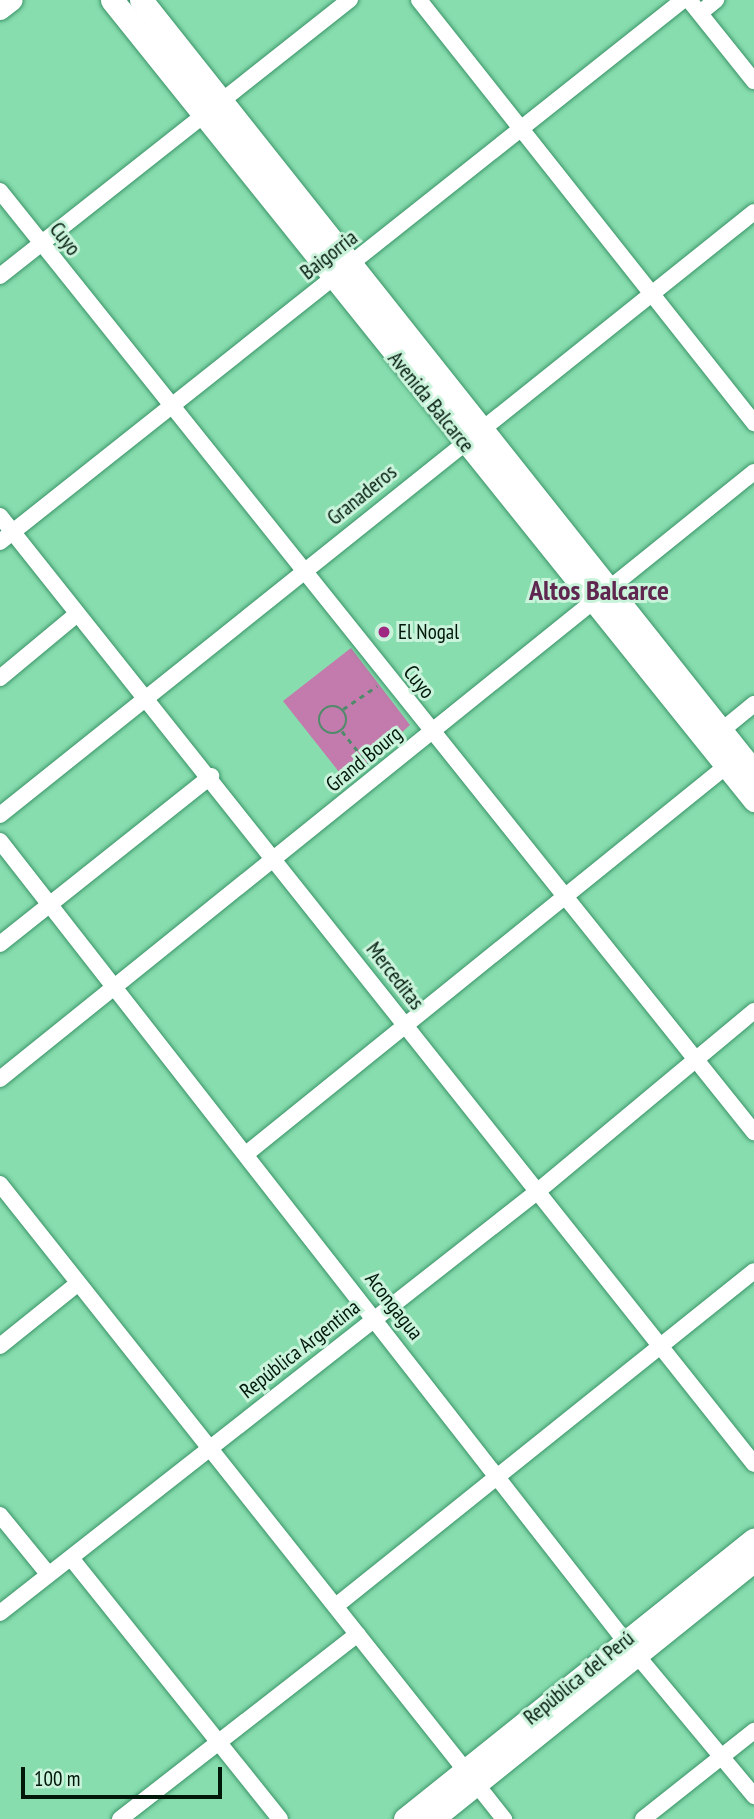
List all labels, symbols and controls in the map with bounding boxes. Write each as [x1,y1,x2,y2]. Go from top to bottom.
street label: Cuyo [44,217,86,261]
street label: Baigorria [295,225,363,285]
street label: Avenida Balcarce [383,346,479,458]
street label: Granaderos [322,459,402,531]
district label: Altos Balcarce [529,573,669,607]
place label: El Nogal [398,619,459,645]
marker: El Nogal [376,624,392,640]
street label: Cuyo [398,660,440,704]
street label: Grand Bourg [321,721,407,797]
street label: Merceditas [361,937,429,1015]
street label: Acongagua [360,1267,428,1345]
street label: República Argentina [235,1294,365,1404]
street label: República del Perú [519,1626,639,1730]
scale bar [24,1752,226,1796]
text: 100 m [34,1765,80,1792]

